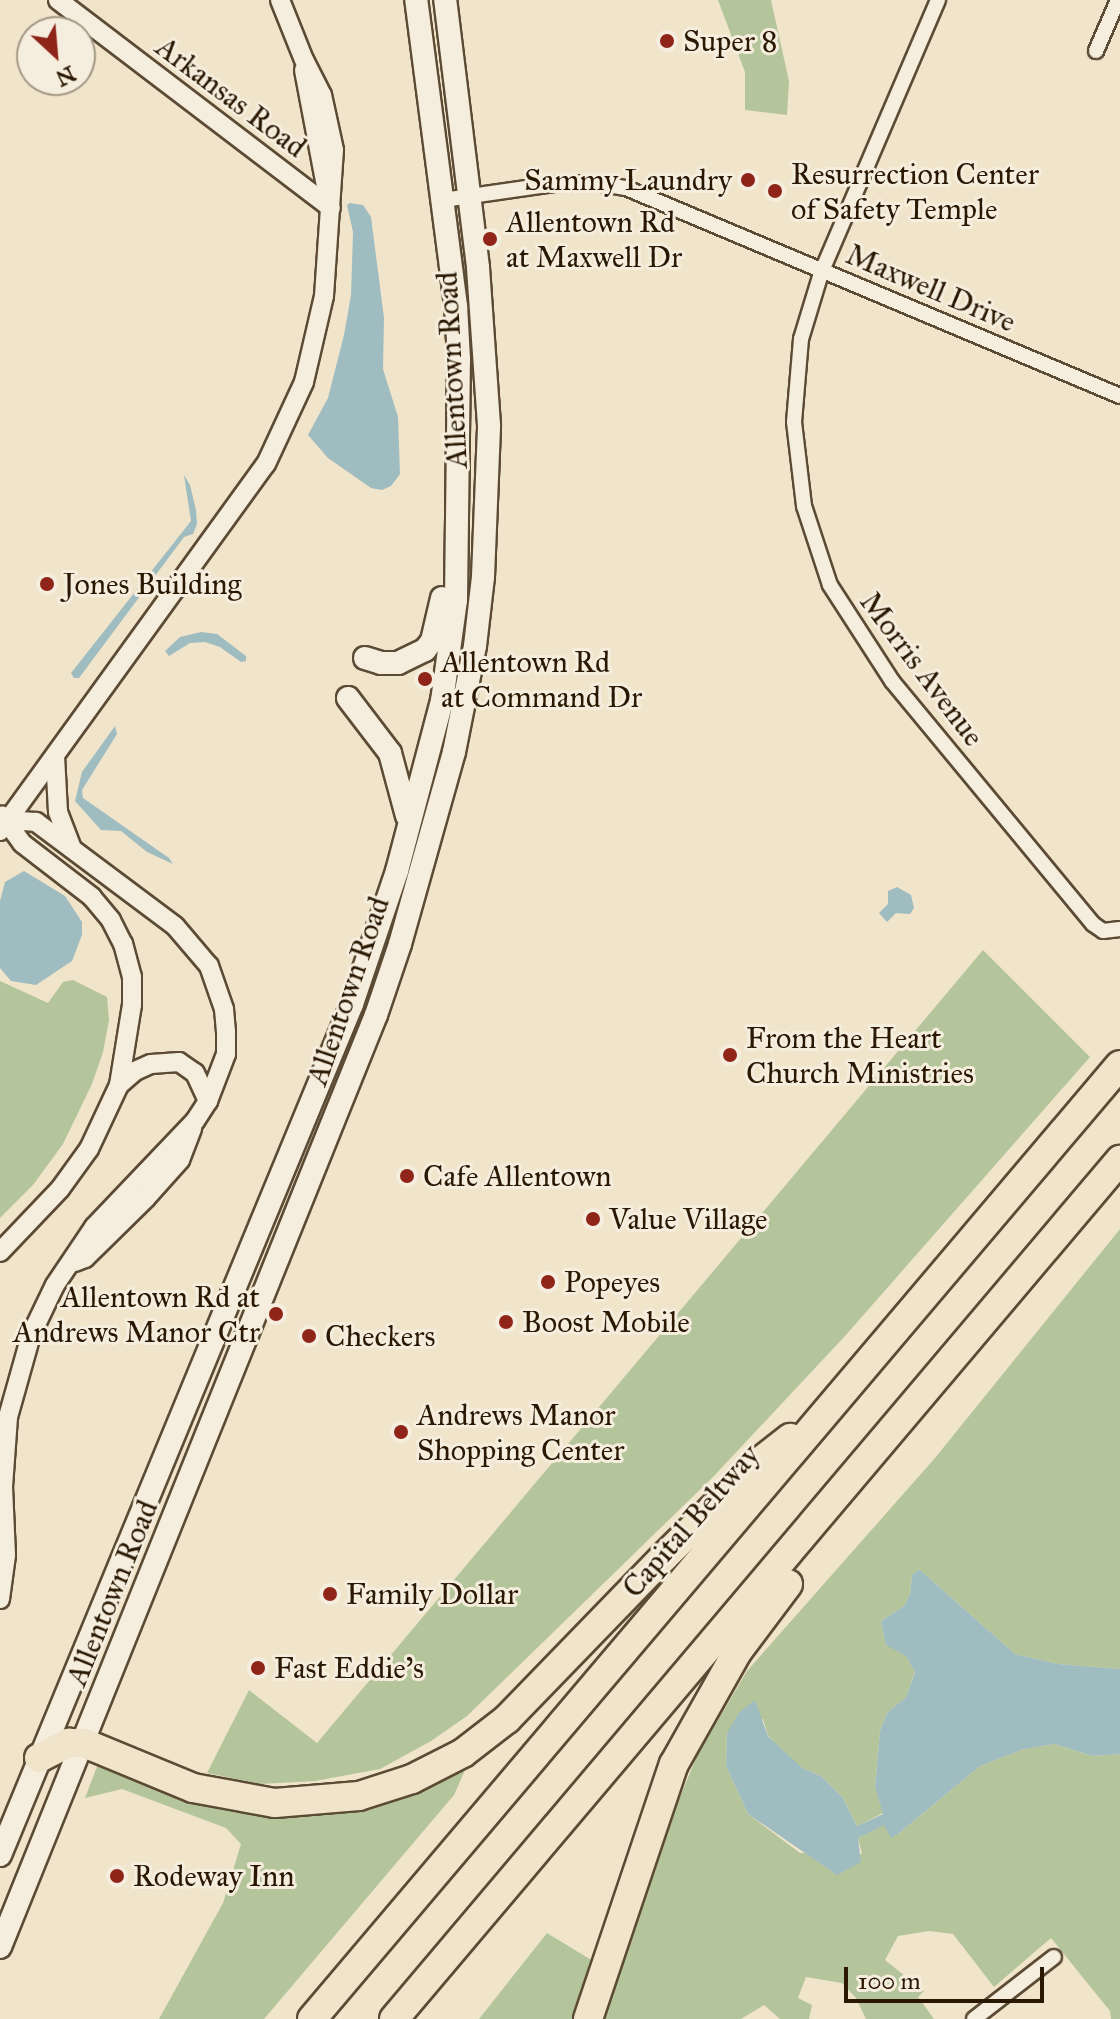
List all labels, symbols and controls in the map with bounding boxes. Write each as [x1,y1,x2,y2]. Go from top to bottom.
north arrow [16,16,96,96]
place label: Super 8 [683,23,777,59]
street label: Arkansas Road [149,29,313,165]
marker: Super 8 [658,32,676,50]
text: N [52,60,80,92]
place label: Resurrection Center of Safety Temple [791,156,1039,226]
place label: Sammy Laundry [524,162,732,198]
marker: Sammy Laundry [739,171,757,189]
marker: Resurrection Center of Safety Temple [766,182,784,200]
place label: Allentown Rd at Maxwell Dr [506,204,682,274]
marker: Allentown Rd at Maxwell Dr [481,230,499,248]
street label: Maxwell Drive [841,236,1021,340]
street label: Allentown Road [429,271,475,469]
place label: Jones Building [63,566,242,602]
marker: Jones Building [38,575,56,593]
street label: Morris Avenue [852,585,992,753]
place label: Allentown Rd at Command Dr [441,644,642,714]
marker: Allentown Rd at Command Dr [416,670,434,688]
street label: Allentown Road [299,892,397,1090]
place label: From the Heart Church Ministries [746,1020,974,1090]
marker: From the Heart Church Ministries [721,1046,739,1064]
place label: Cafe Allentown [423,1158,612,1194]
marker: Cafe Allentown [398,1167,416,1185]
place label: Value Village [609,1201,768,1237]
marker: Value Village [584,1210,602,1228]
place label: Popeyes [564,1264,660,1300]
marker: Popeyes [539,1273,557,1291]
place label: Allentown Rd at Andrews Manor Ctr [13,1279,260,1350]
place label: Boost Mobile [522,1304,690,1340]
marker: Allentown Rd at Andrews Manor Ctr [267,1305,285,1323]
marker: Boost Mobile [497,1313,515,1331]
place label: Checkers [325,1318,436,1354]
marker: Checkers [300,1327,318,1345]
place label: Andrews Manor Shopping Center [417,1397,625,1468]
marker: Andrews Manor Shopping Center [392,1423,410,1441]
street label: Capital Beltway [615,1437,767,1605]
street label: Allentown Road [58,1495,166,1691]
place label: Family Dollar [346,1576,518,1612]
marker: Family Dollar [321,1585,339,1603]
place label: Fast Eddie's [274,1650,424,1686]
marker: Fast Eddie's [249,1659,267,1677]
place label: Rodeway Inn [133,1858,294,1894]
marker: Rodeway Inn [108,1867,126,1885]
scale bar [848,1951,1048,2001]
text: 100 m [858,1966,921,1996]

